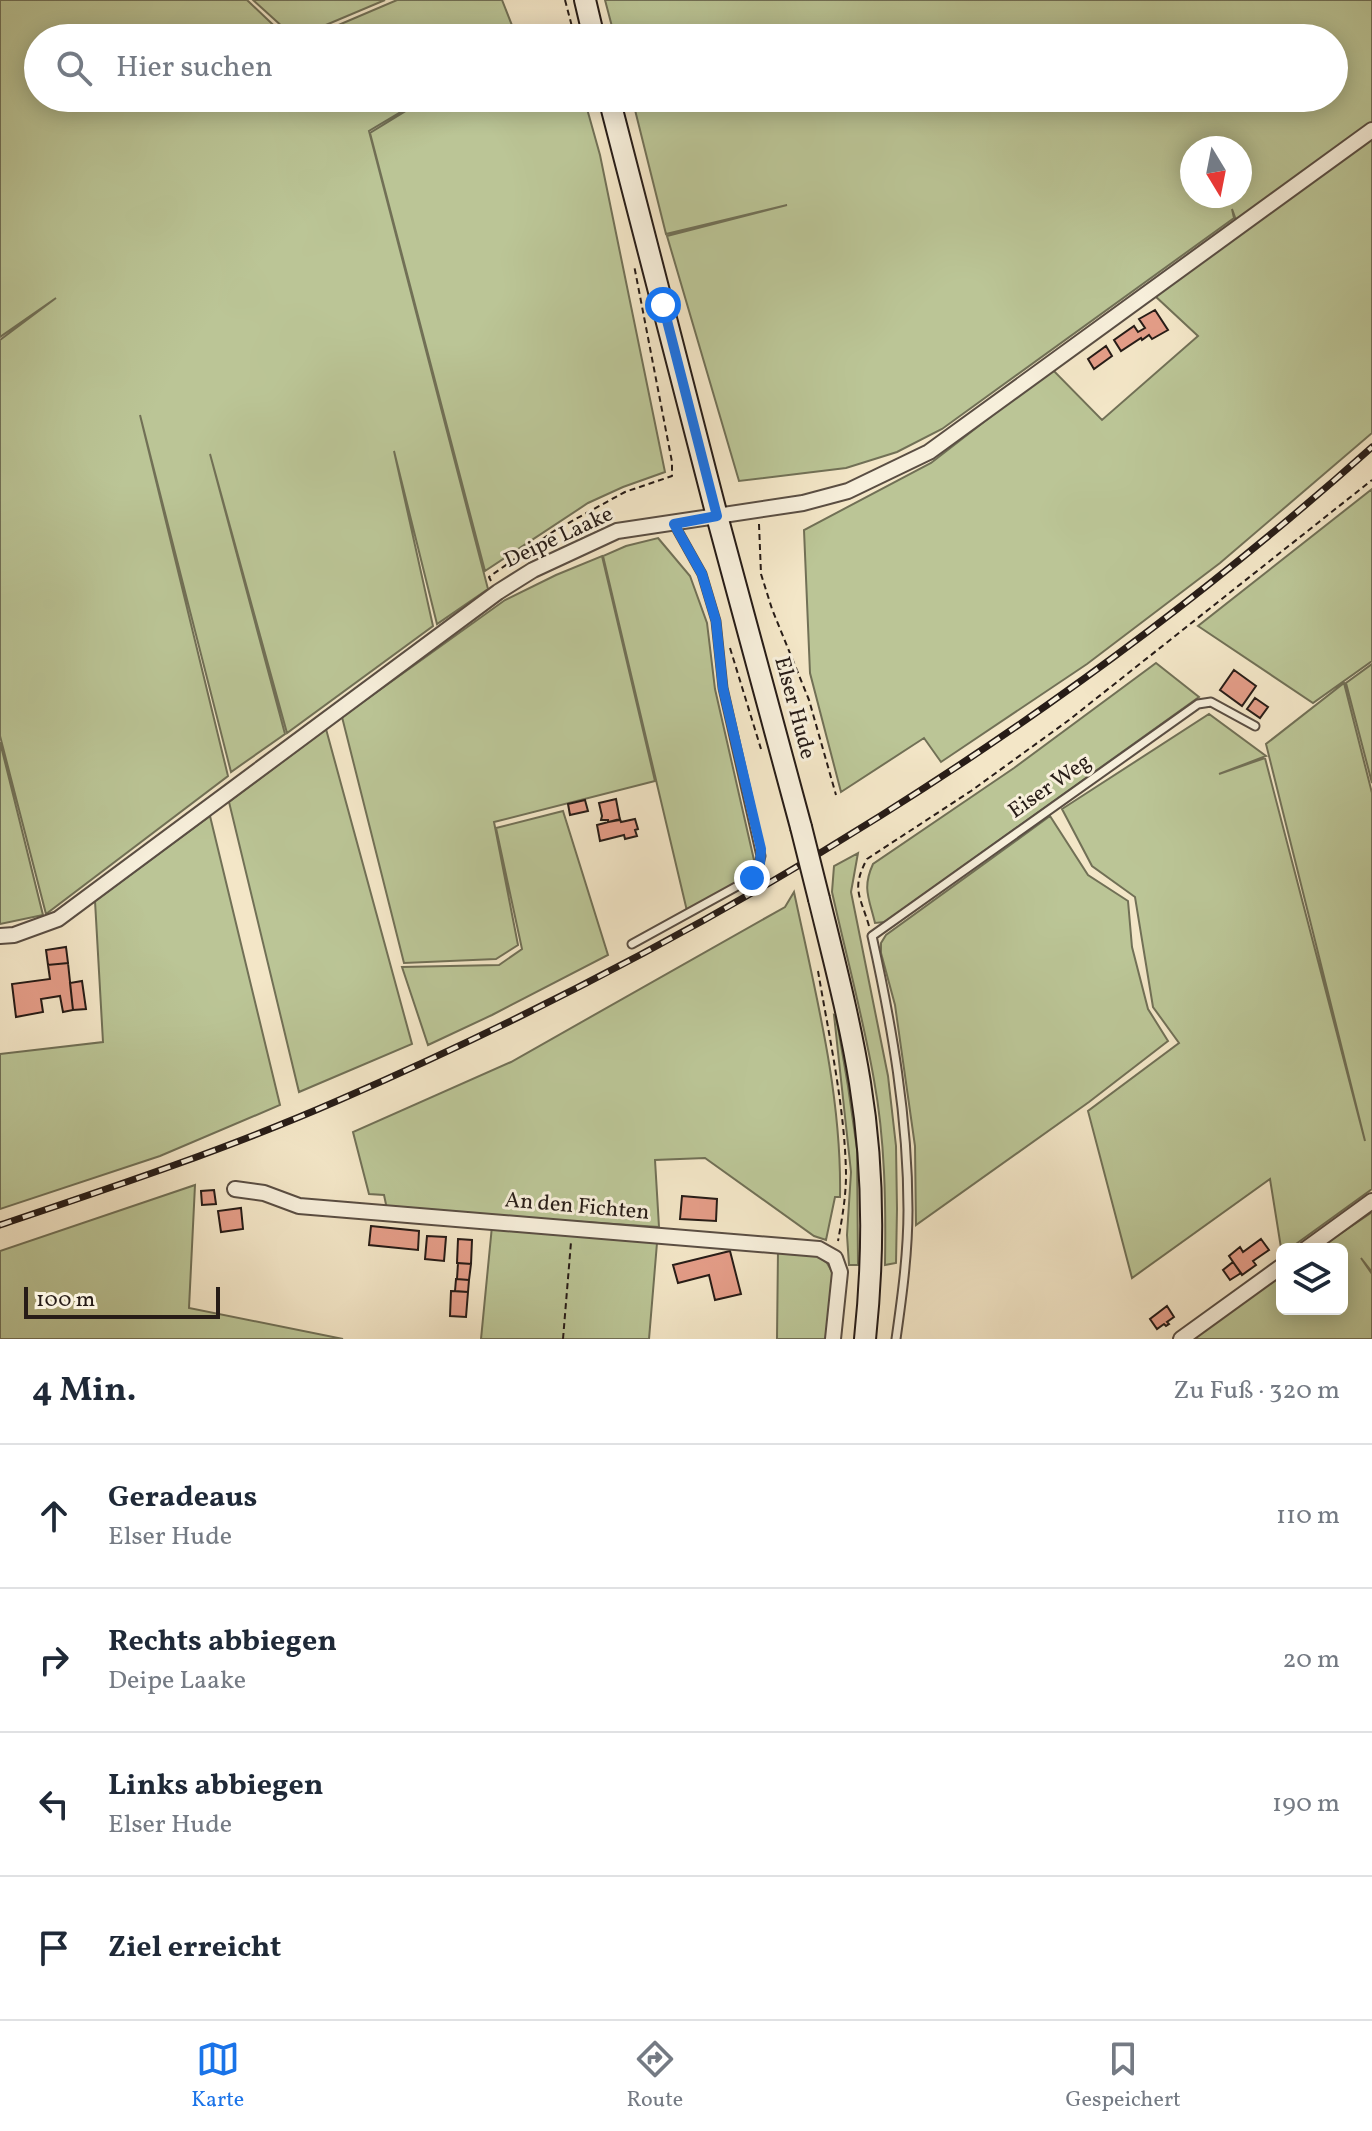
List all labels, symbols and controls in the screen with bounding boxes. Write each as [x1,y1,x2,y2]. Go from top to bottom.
search box [24,24,1348,112]
icon: search [52,46,96,90]
text: Hier suchen [116,47,273,89]
north arrow [1180,136,1252,208]
route start [645,287,681,323]
street label: Deipe Laake [499,499,619,577]
street label: Elser Hude [765,653,823,763]
street label: Eiser Weg [1002,747,1098,827]
route end [734,860,770,896]
street label: An den Fichten [503,1185,651,1229]
map controls [1276,1243,1348,1315]
button: layers [1276,1243,1348,1315]
scale bar [24,1283,220,1319]
text: 100 m [36,1285,95,1316]
text: 4 Min. [32,1368,136,1415]
text: Zu Fuß · 320 m [1173,1373,1340,1409]
text: Geradeaus [108,1477,257,1519]
icon: ahead [32,1494,76,1538]
text: 110 m [1276,1498,1340,1534]
text: Elser Hude [108,1519,232,1555]
text: Rechts abbiegen [108,1621,337,1663]
icon: right [32,1638,76,1682]
text: 20 m [1282,1642,1340,1678]
text: Deipe Laake [108,1663,246,1699]
text: Links abbiegen [108,1765,324,1807]
icon: left [32,1782,76,1826]
text: 190 m [1272,1786,1340,1822]
text: Elser Hude [108,1807,232,1843]
icon: arrive [32,1926,76,1970]
text: Ziel erreicht [108,1927,281,1969]
tab: Karte [191,2037,244,2116]
tab: Route [627,2037,683,2116]
tab: Gespeichert [1065,2037,1181,2116]

